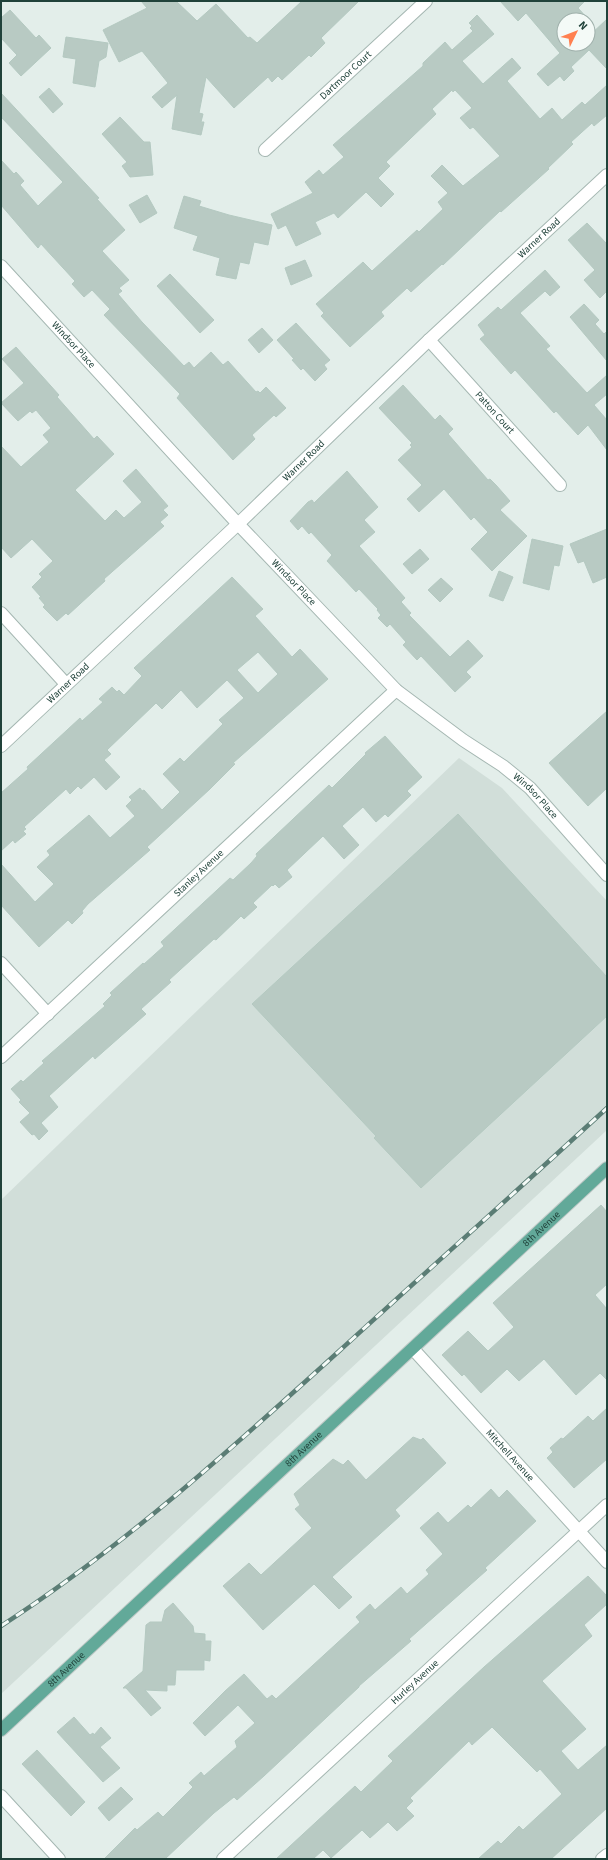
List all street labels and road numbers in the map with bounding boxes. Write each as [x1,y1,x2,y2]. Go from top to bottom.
street label: Dartmoor Court [317,47,375,103]
street label: Warner Road [515,215,563,261]
street label: Windsor Place [48,318,99,371]
street label: Patton Court [472,388,518,438]
street label: Warner Road [280,437,328,484]
street label: Windsor Place [268,556,319,609]
street label: Warner Road [44,660,93,707]
street label: Windsor Place [510,770,561,822]
street label: Stanley Avenue [171,846,227,900]
street label: 8th Avenue [520,1208,563,1250]
street label: Mitchell Avenue [483,1426,537,1485]
street label: 8th Avenue [282,1428,326,1470]
street label: 8th Avenue [44,1648,88,1690]
street label: Hurley Avenue [388,1656,442,1708]

